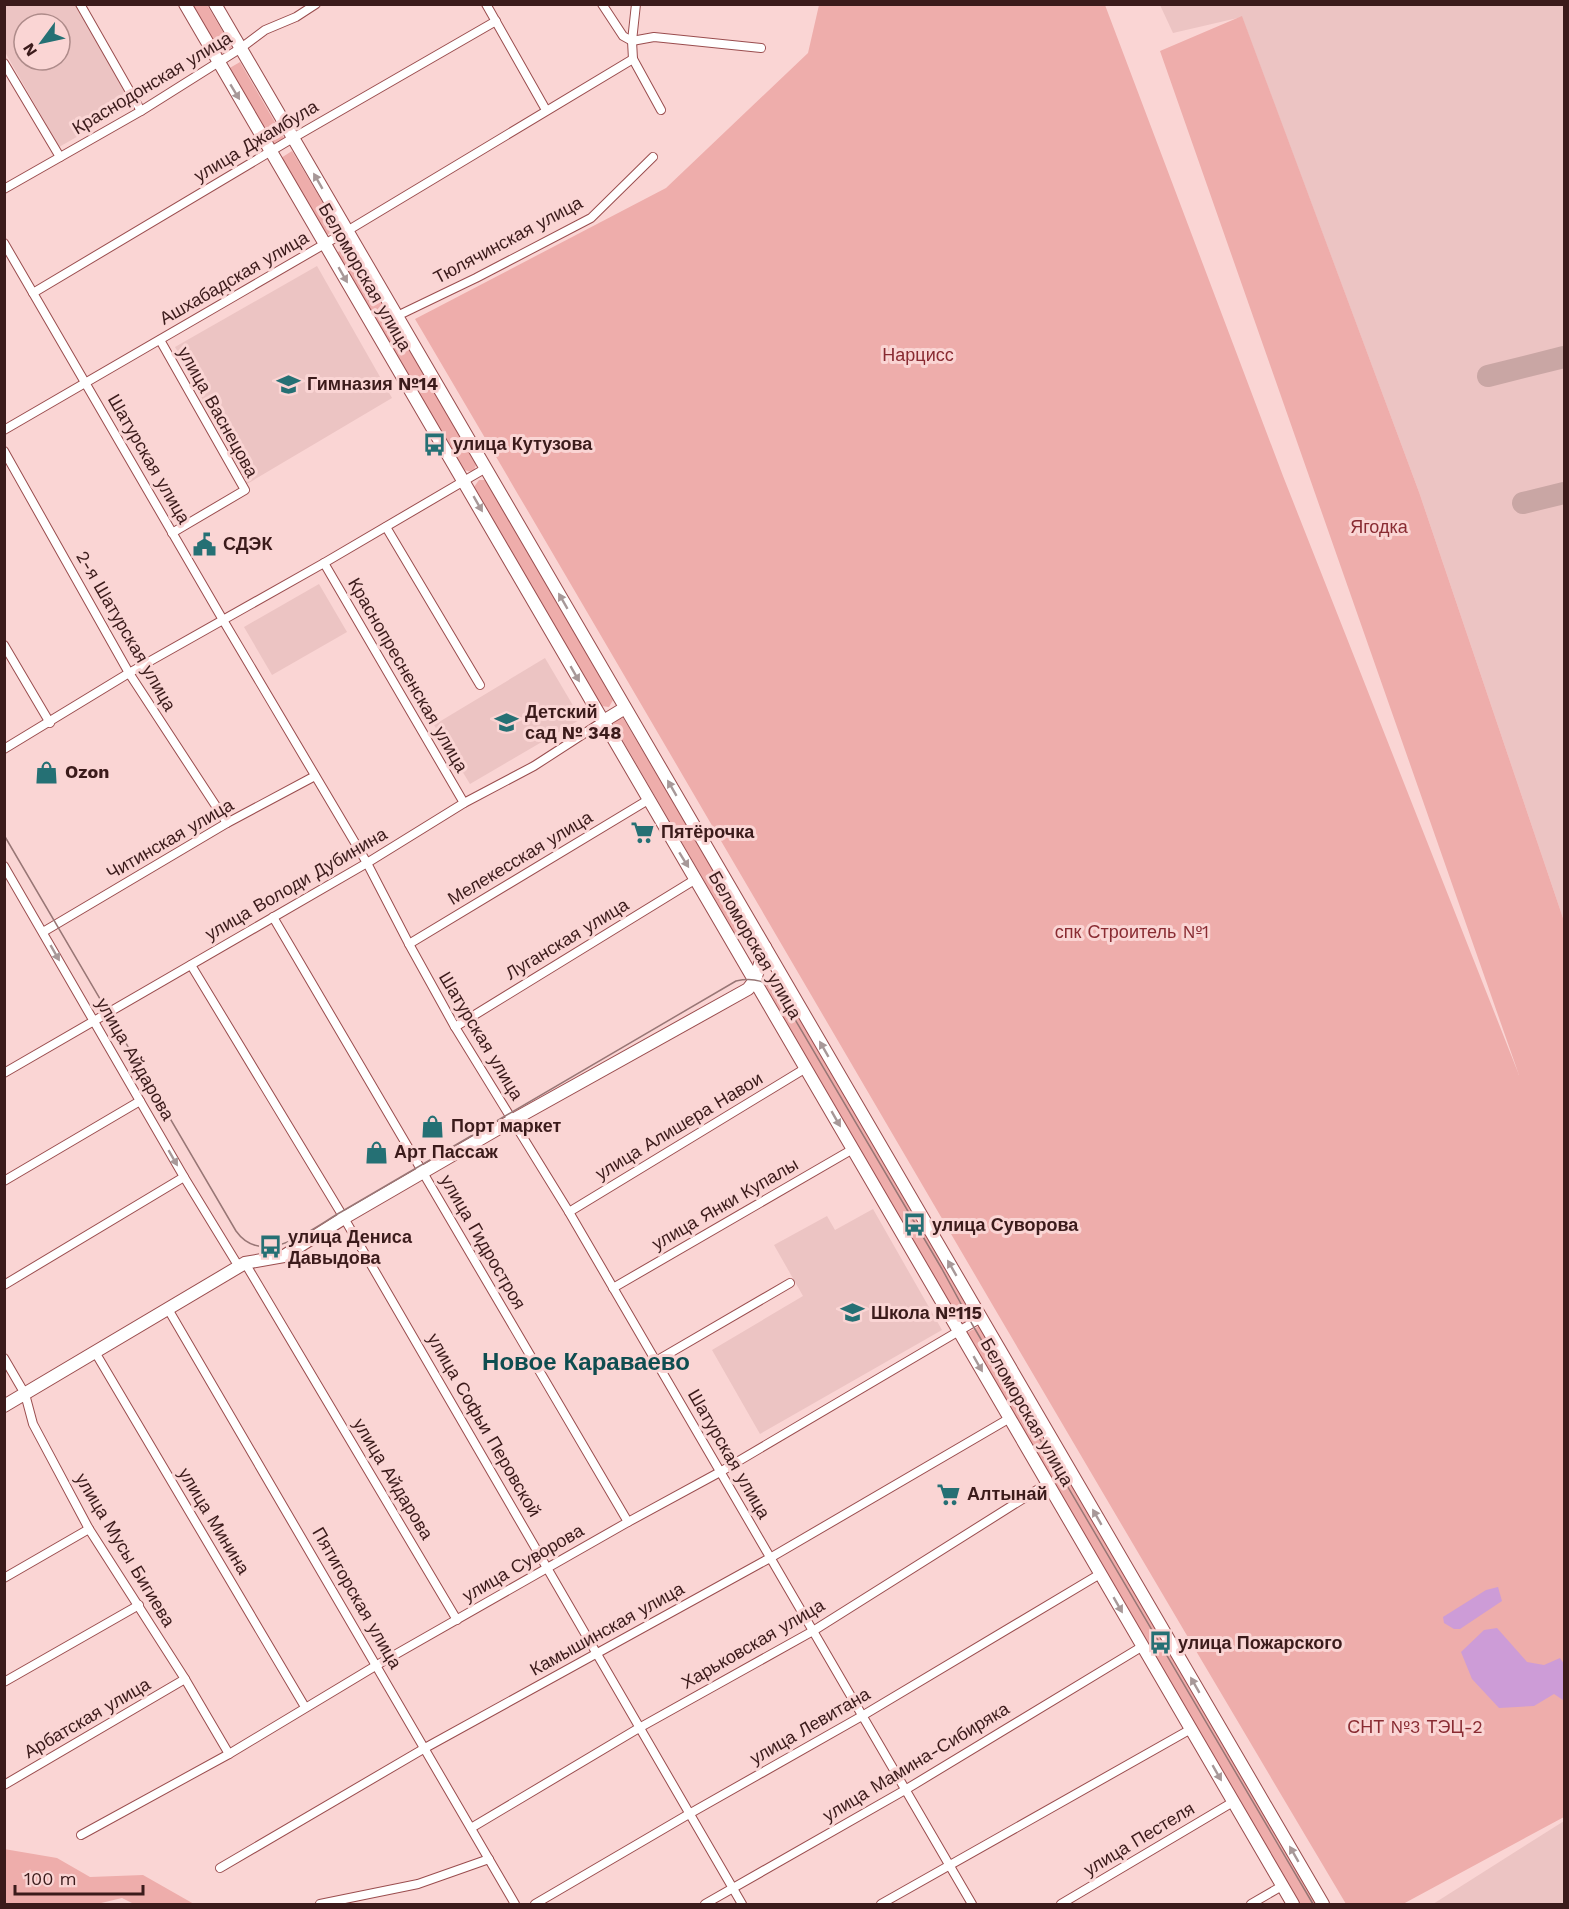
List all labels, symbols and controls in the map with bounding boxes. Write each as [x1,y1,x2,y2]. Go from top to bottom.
north arrow [12,12,72,72]
street label: Краснодонская улица [68,26,236,138]
text: N [19,40,41,60]
one-way arrow [230,83,240,100]
street label: улица Джамбула [190,95,322,186]
one-way arrow [313,172,323,189]
street label: Тюлячинская улица [430,191,587,288]
street label: Беломорская улица [315,199,417,355]
street label: Ашхабадская улица [156,226,313,329]
one-way arrow [338,267,349,283]
street label: улица Васнецова [174,343,264,482]
park label: Нарцисс [882,344,954,365]
school or university icon: Гимназия №14 [276,371,302,397]
place label: Гимназия №14 [307,373,439,394]
street label: Шатурская улица [104,390,196,528]
bus stop icon: улица Кутузова [422,431,448,457]
place label: улица Кутузова [453,433,593,454]
one-way arrow [472,496,482,513]
park label: Ягодка [1350,516,1409,537]
public building icon: СДЭК [192,531,218,557]
place label: СДЭК [223,533,273,554]
street label: 2-я Шатурская улица [72,547,181,715]
street label: Краснопресненская улица [344,574,473,776]
one-way arrow [558,593,569,609]
one-way arrow [569,665,579,682]
place label: Детский сад № 348 [525,701,622,743]
school or university icon: Детский сад № 348 [494,709,520,735]
shop icon: Ozon [34,759,60,785]
place label: Ozon [65,761,109,782]
one-way arrow [667,779,677,796]
street label: Читинская улица [103,793,238,883]
street label: Мелекесская улица [444,806,597,909]
supermarket icon: Пятёрочка [630,819,656,845]
place label: Пятёрочка [661,821,755,842]
street label: улица Володи Дубинина [201,822,391,944]
one-way arrow [679,852,690,868]
street label: Беломорская улица [705,867,807,1023]
street label: Луганская улица [501,893,633,984]
park label: спк Строитель №1 [1055,921,1209,942]
one-way arrow [49,945,60,961]
street label: Шатурская улица [435,968,529,1105]
street label: улица Айдарова [92,994,179,1124]
one-way arrow [819,1040,829,1057]
street label: улица Алишера Навои [591,1067,766,1184]
one-way arrow [830,1111,841,1127]
shop icon: Порт маркет [420,1113,446,1139]
place label: Порт маркет [451,1115,562,1136]
shop icon: Арт Пассаж [363,1139,389,1165]
place label: Арт Пассаж [394,1141,498,1162]
one-way arrow [168,1150,179,1166]
street label: улица Янки Купалы [648,1153,802,1254]
street label: улица Гидростроя [436,1171,531,1313]
bus stop icon: улица Суворова [901,1212,927,1238]
place label: улица Суворова [932,1214,1079,1235]
place label: улица Дениса Давыдова [288,1226,413,1268]
bus stop icon: улица Дениса Давыдова [257,1234,283,1260]
one-way arrow [947,1259,957,1276]
school or university icon: Школа №115 [840,1300,866,1326]
place label: Школа №115 [871,1302,982,1323]
street label: улица Софьи Перовской [423,1329,546,1520]
street label: Беломорская улица [977,1334,1079,1490]
district label: Новое Караваево [482,1348,690,1376]
one-way arrow [973,1356,983,1373]
street label: Шатурская улица [684,1385,776,1523]
street label: улица Айдарова [349,1414,438,1544]
street label: улица Минина [174,1464,255,1579]
street label: улица Мусы Бигиева [71,1469,180,1631]
supermarket icon: Алтынай [936,1481,962,1507]
place label: Алтынай [967,1483,1048,1504]
one-way arrow [1092,1508,1102,1525]
street label: улица Суворова [458,1519,588,1606]
street label: Пятигорская улица [308,1523,407,1673]
street label: Камышинская улица [526,1577,688,1680]
street label: Харьковская улица [678,1594,829,1693]
one-way arrow [1113,1597,1124,1613]
bus stop icon: улица Пожарского [1147,1630,1173,1656]
place label: улица Пожарского [1178,1632,1342,1653]
street label: Арбатская улица [20,1672,154,1762]
one-way arrow [1191,1677,1201,1694]
street label: улица Левитана [746,1682,874,1768]
street label: улица Мамина-Сибиряка [819,1697,1014,1826]
park label: СНТ №3 ТЭЦ-2 [1347,1716,1483,1737]
one-way arrow [1212,1765,1222,1782]
street label: улица Пестеля [1080,1797,1198,1880]
one-way arrow [1288,1846,1299,1862]
scale bar [15,1858,142,1896]
text: 100 m [24,1868,77,1889]

